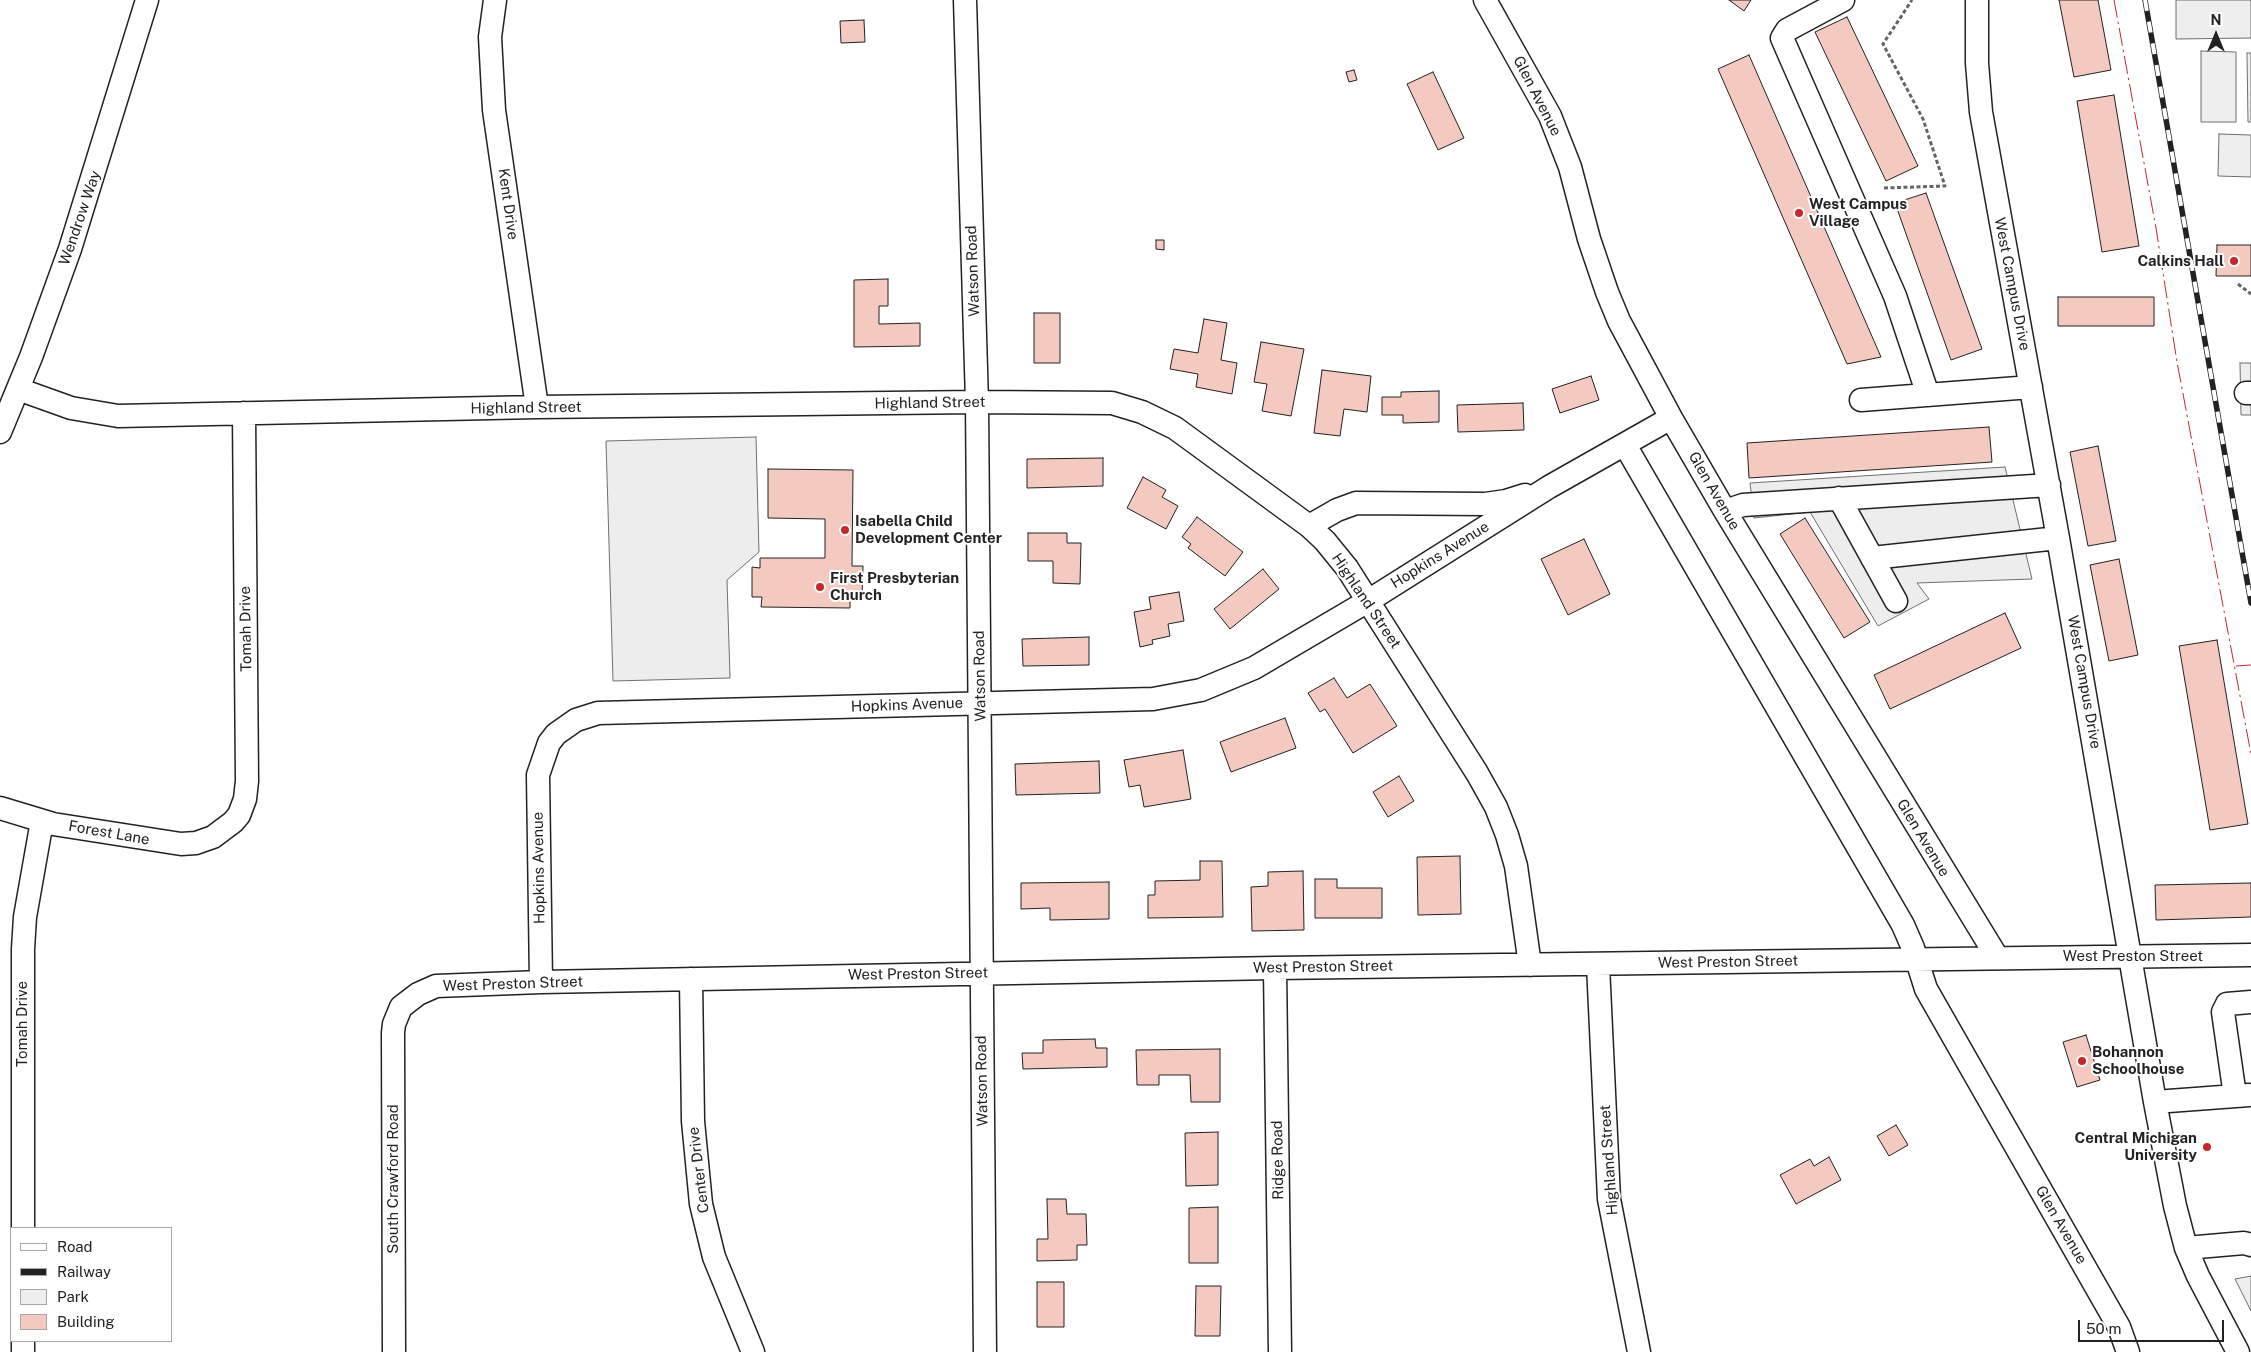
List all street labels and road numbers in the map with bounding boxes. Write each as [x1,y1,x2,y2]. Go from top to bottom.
street label: Glen Avenue [1509,53,1565,139]
street label: Kent Drive [494,167,522,241]
street label: Wendrow Way [55,168,105,268]
street label: West Campus Drive [1990,216,2034,352]
street label: Watson Road [962,225,984,317]
street label: Highland Street [874,393,986,413]
street label: Highland Street [470,398,582,418]
street label: Glen Avenue [1684,449,1744,533]
street label: Hopkins Avenue [1388,518,1492,592]
street label: Highland Street [1328,550,1404,652]
street label: Tomah Drive [236,586,256,672]
street label: West Campus Drive [2063,614,2105,750]
street label: Watson Road [970,630,990,722]
street label: Hopkins Avenue [851,694,963,716]
street label: Glen Avenue [1893,796,1953,880]
street label: Hopkins Avenue [529,812,549,924]
street label: Forest Lane [67,817,151,849]
street label: West Preston Street [2063,947,2203,965]
street label: West Preston Street [1658,952,1798,972]
street label: West Preston Street [1253,957,1393,977]
street label: West Preston Street [848,964,988,984]
street label: West Preston Street [443,973,583,995]
street label: Tomah Drive [13,981,31,1067]
street label: Watson Road [972,1035,992,1127]
street label: South Crawford Road [384,1104,402,1254]
street label: Highland Street [1596,1104,1622,1216]
street label: Ridge Road [1268,1120,1288,1200]
street label: Center Drive [685,1126,713,1214]
street label: Glen Avenue [2031,1183,2091,1267]

